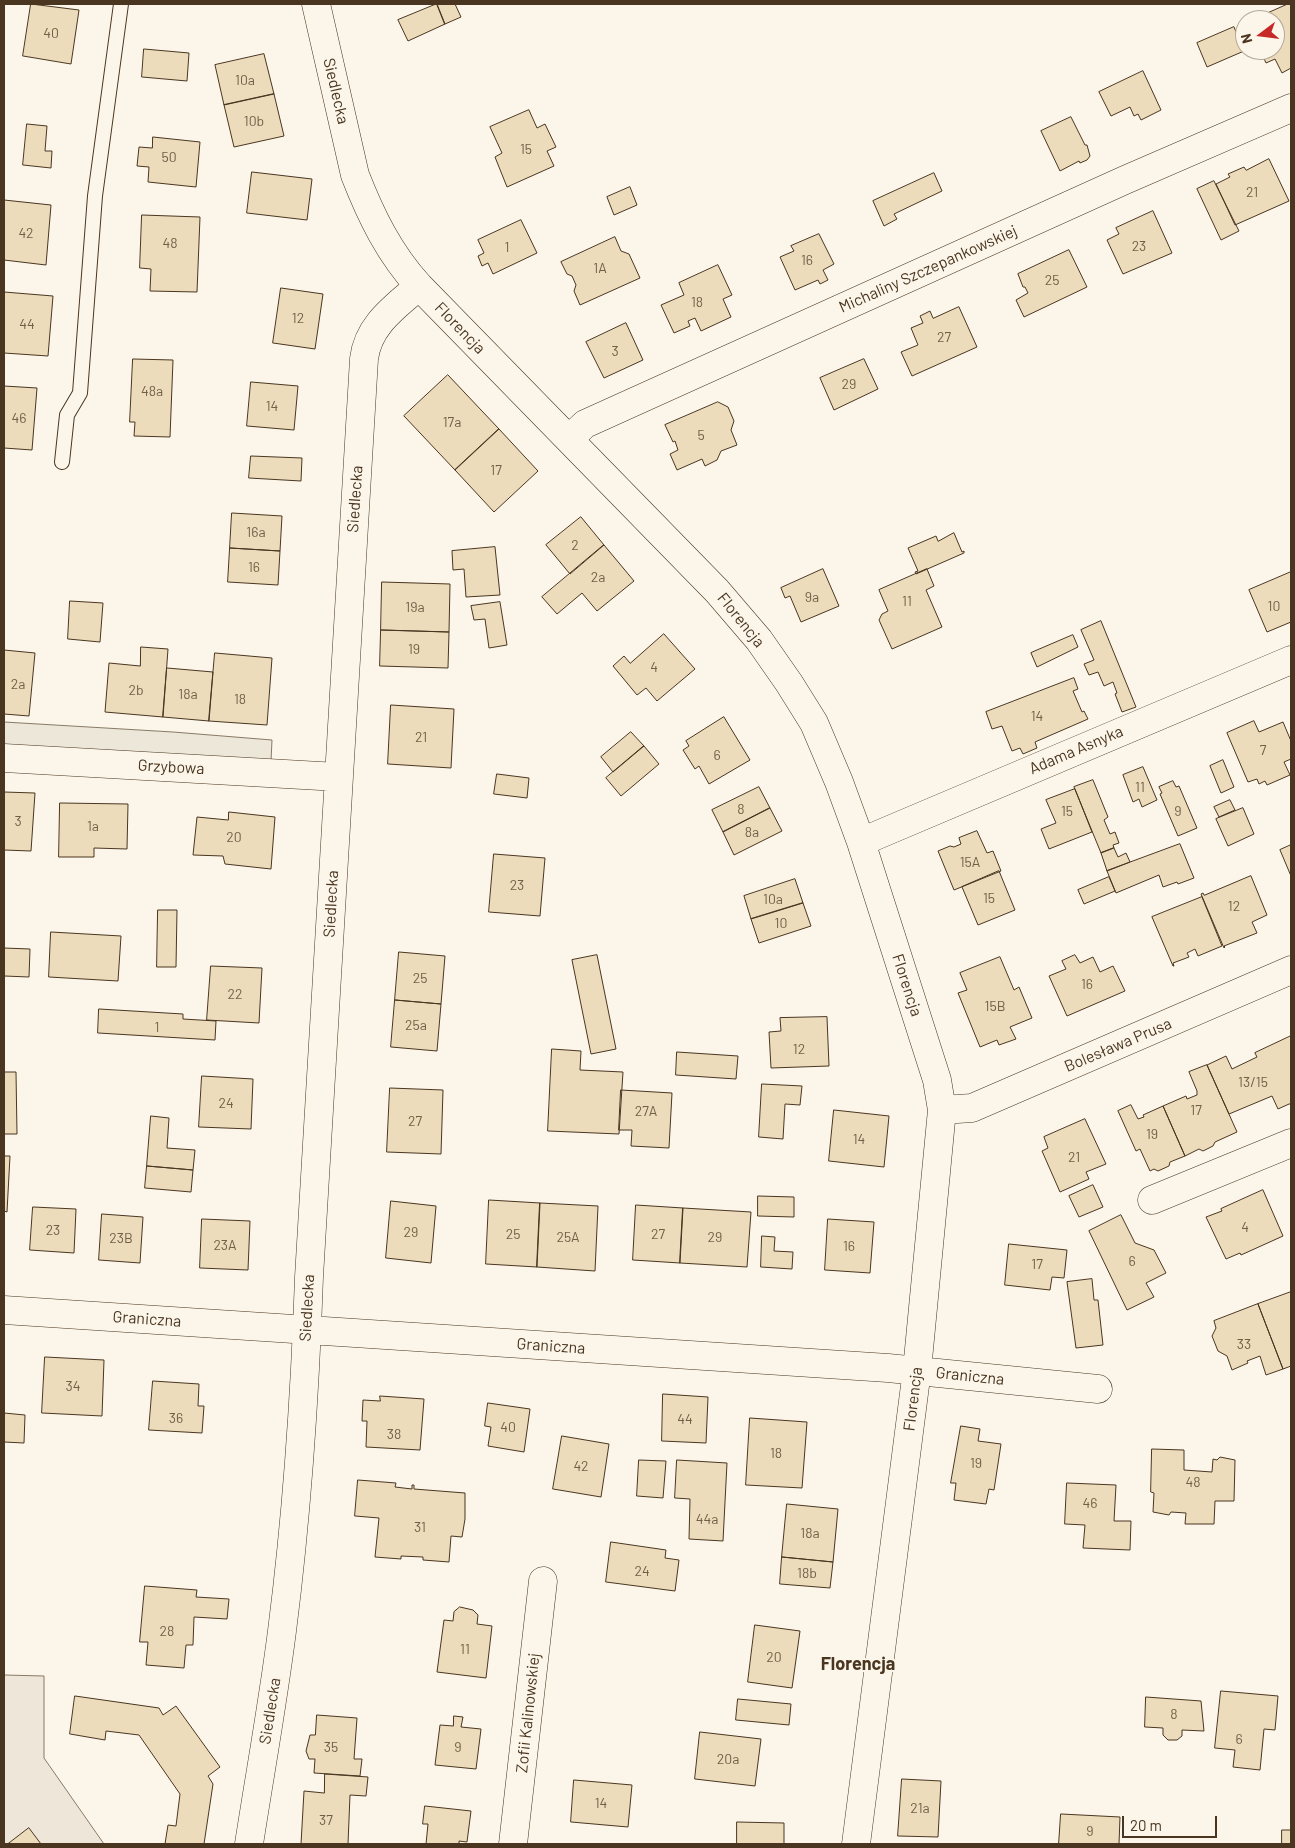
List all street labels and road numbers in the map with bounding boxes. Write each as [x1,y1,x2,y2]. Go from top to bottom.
street label: Siedlecka [319,56,353,126]
street label: Michaliny Szczepankowskiej [836,221,1020,317]
street label: Florencja [431,298,489,358]
street label: Siedlecka [343,465,367,533]
street label: Florencja [713,589,769,651]
street label: Adama Asnyka [1026,722,1126,778]
street label: Grzybowa [137,756,205,778]
street label: Siedlecka [320,870,342,938]
street label: Florencja [888,951,926,1019]
street label: Bolesława Prusa [1062,1014,1174,1076]
street label: Siedlecka [296,1274,318,1342]
street label: Graniczna [112,1307,182,1331]
street label: Graniczna [516,1334,586,1358]
street label: Graniczna [935,1363,1005,1389]
street label: Florencja [900,1366,926,1432]
street label: Zofii Kalinowskiej [512,1652,544,1774]
street label: Siedlecka [255,1676,285,1746]

